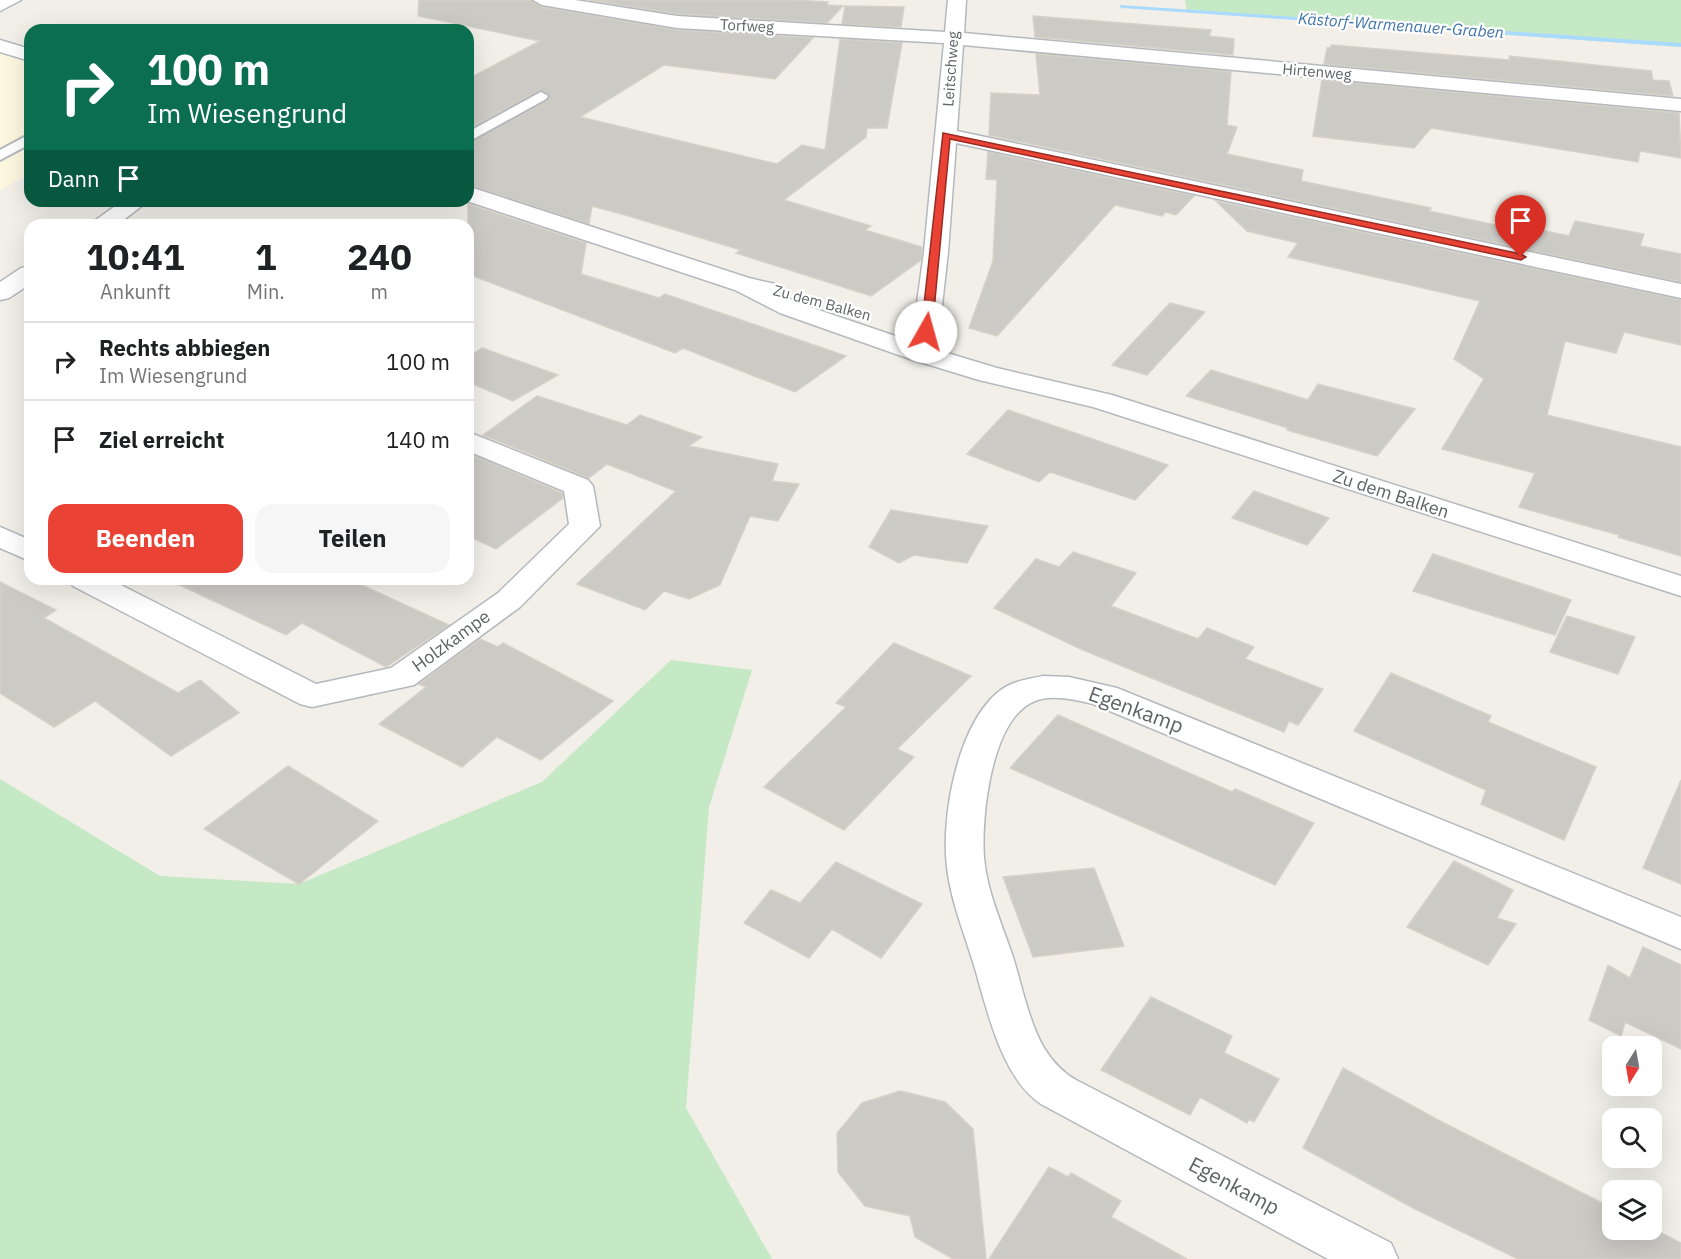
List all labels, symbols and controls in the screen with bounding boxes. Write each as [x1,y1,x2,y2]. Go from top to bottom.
water label: Kästorf-Warmenauer-Graben [1297,8,1505,42]
street label: Torfweg [720,15,775,36]
street label: Leitschweg [938,31,963,107]
text: 100 m [147,42,270,97]
icon: right [48,48,126,126]
street label: Hirtenweg [1282,59,1353,84]
text: Im Wiesengrund [147,95,347,130]
icon: arrive [112,162,145,195]
text: Dann [48,164,100,193]
pin [1495,195,1546,257]
icon: arrive [1504,204,1537,237]
text: 10:41 [86,233,184,280]
text: 1 [255,233,277,280]
text: 240 [347,233,412,280]
text: Ankunft [100,278,171,305]
text: Min. [247,278,285,305]
text: m [371,278,388,305]
street label: Zu dem Balken [771,280,873,325]
position arrow [894,300,958,364]
text: Rechts abbiegen [99,333,270,362]
icon: right [48,345,81,378]
text: 100 m [386,347,450,376]
text: Im Wiesengrund [99,362,247,389]
icon: arrive [48,423,81,456]
text: Ziel erreicht [99,425,224,454]
text: 140 m [386,425,450,454]
street label: Zu dem Balken [1330,464,1452,523]
button: Beenden [48,504,243,573]
button: Teilen [255,504,450,573]
street label: Holzkampe [407,604,494,677]
street label: Egenkamp [1085,679,1188,739]
north arrow [1602,1036,1662,1096]
map controls [1602,1036,1662,1240]
button: search [1602,1108,1662,1168]
street label: Egenkamp [1184,1149,1285,1221]
button: layers [1602,1180,1662,1240]

